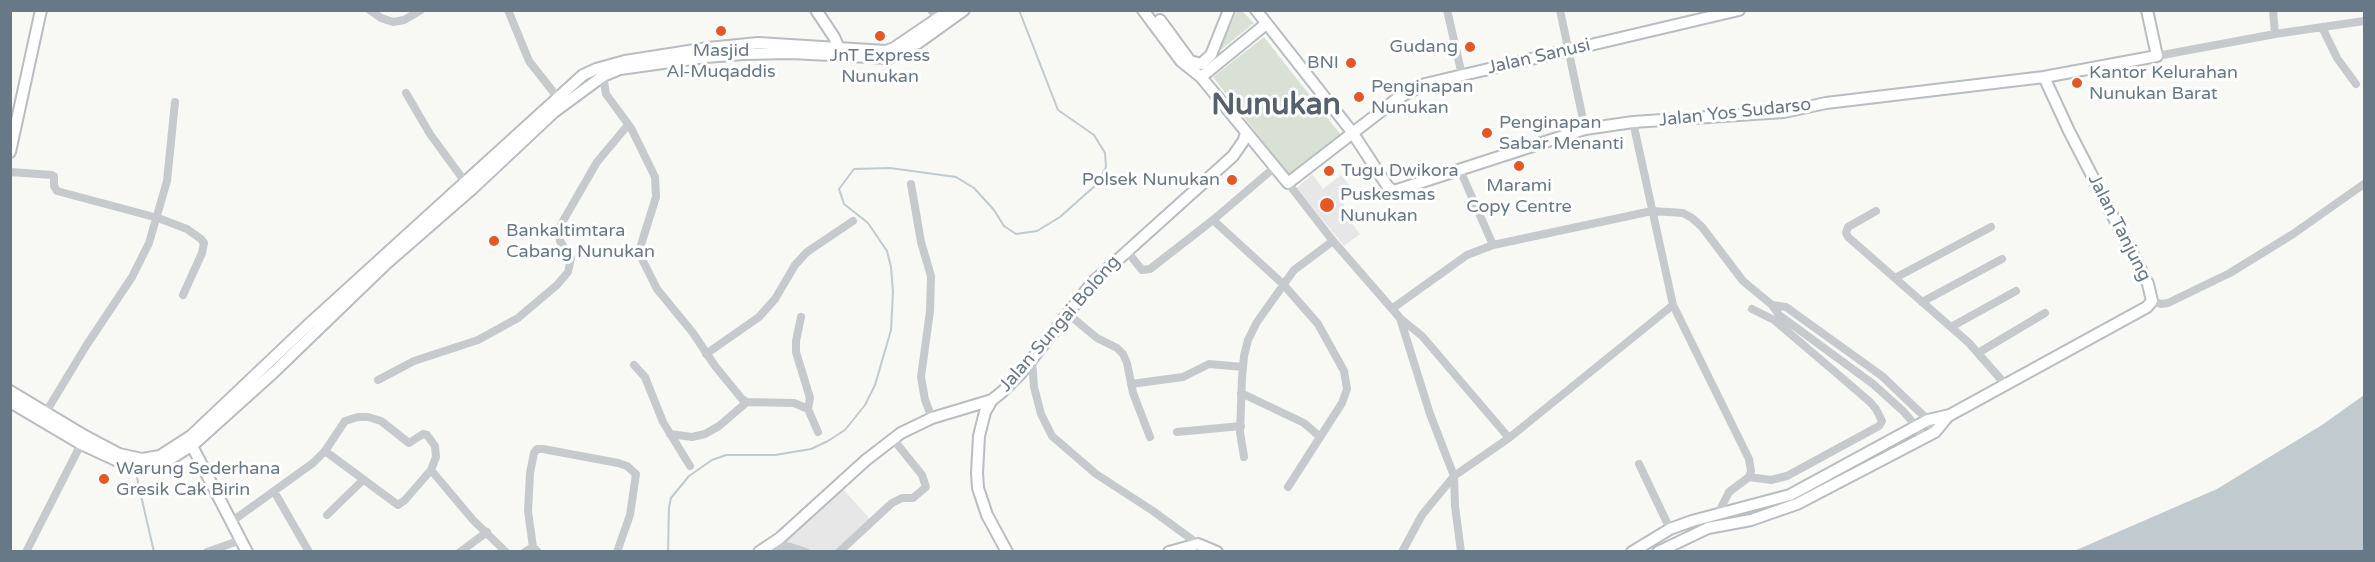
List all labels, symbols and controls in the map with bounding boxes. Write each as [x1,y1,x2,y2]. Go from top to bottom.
marker: Masjid Al-Muqaddis [714,24,728,38]
marker: JnT Express Nunukan [873,29,887,43]
street label: Jalan Sanusi [1485,35,1593,79]
place label: Gudang [1390,36,1458,58]
place label: Masjid Al-Muqaddis [666,40,776,82]
marker: Gudang [1463,40,1477,54]
place label: JnT Express Nunukan [830,45,930,88]
place label: BNI [1307,52,1339,74]
marker: BNI [1344,56,1358,70]
place label: Kantor Kelurahan Nunukan Barat [2089,62,2238,104]
place label: Penginapan Nunukan [1371,76,1473,118]
marker: Kantor Kelurahan Nunukan Barat [2070,76,2084,90]
district label: Nunukan [1211,88,1341,124]
marker: Penginapan Nunukan [1352,90,1366,104]
street label: Jalan Yos Sudarso [1658,94,1812,132]
place label: Penginapan Sabar Menanti [1499,112,1624,154]
marker: Penginapan Sabar Menanti [1480,126,1494,140]
marker: Marami Copy Centre [1512,159,1526,173]
place label: Tugu Dwikora [1341,160,1459,182]
marker: Tugu Dwikora [1322,164,1336,178]
place label: Polsek Nunukan [1082,169,1220,191]
street label: Jalan Tanjung [2083,171,2155,285]
marker: Polsek Nunukan [1225,173,1239,187]
place label: Marami Copy Centre [1466,175,1572,218]
place label: Puskesmas Nunukan [1340,184,1435,226]
marker: Puskesmas Nunukan [1318,196,1336,214]
place label: Bankaltimtara Cabang Nunukan [506,220,655,262]
marker: Bankaltimtara Cabang Nunukan [487,234,501,248]
street label: Jalan Sungai Bolong [995,252,1125,396]
place label: Warung Sederhana Gresik Cak Birin [116,458,280,500]
marker: Warung Sederhana Gresik Cak Birin [97,472,111,486]

